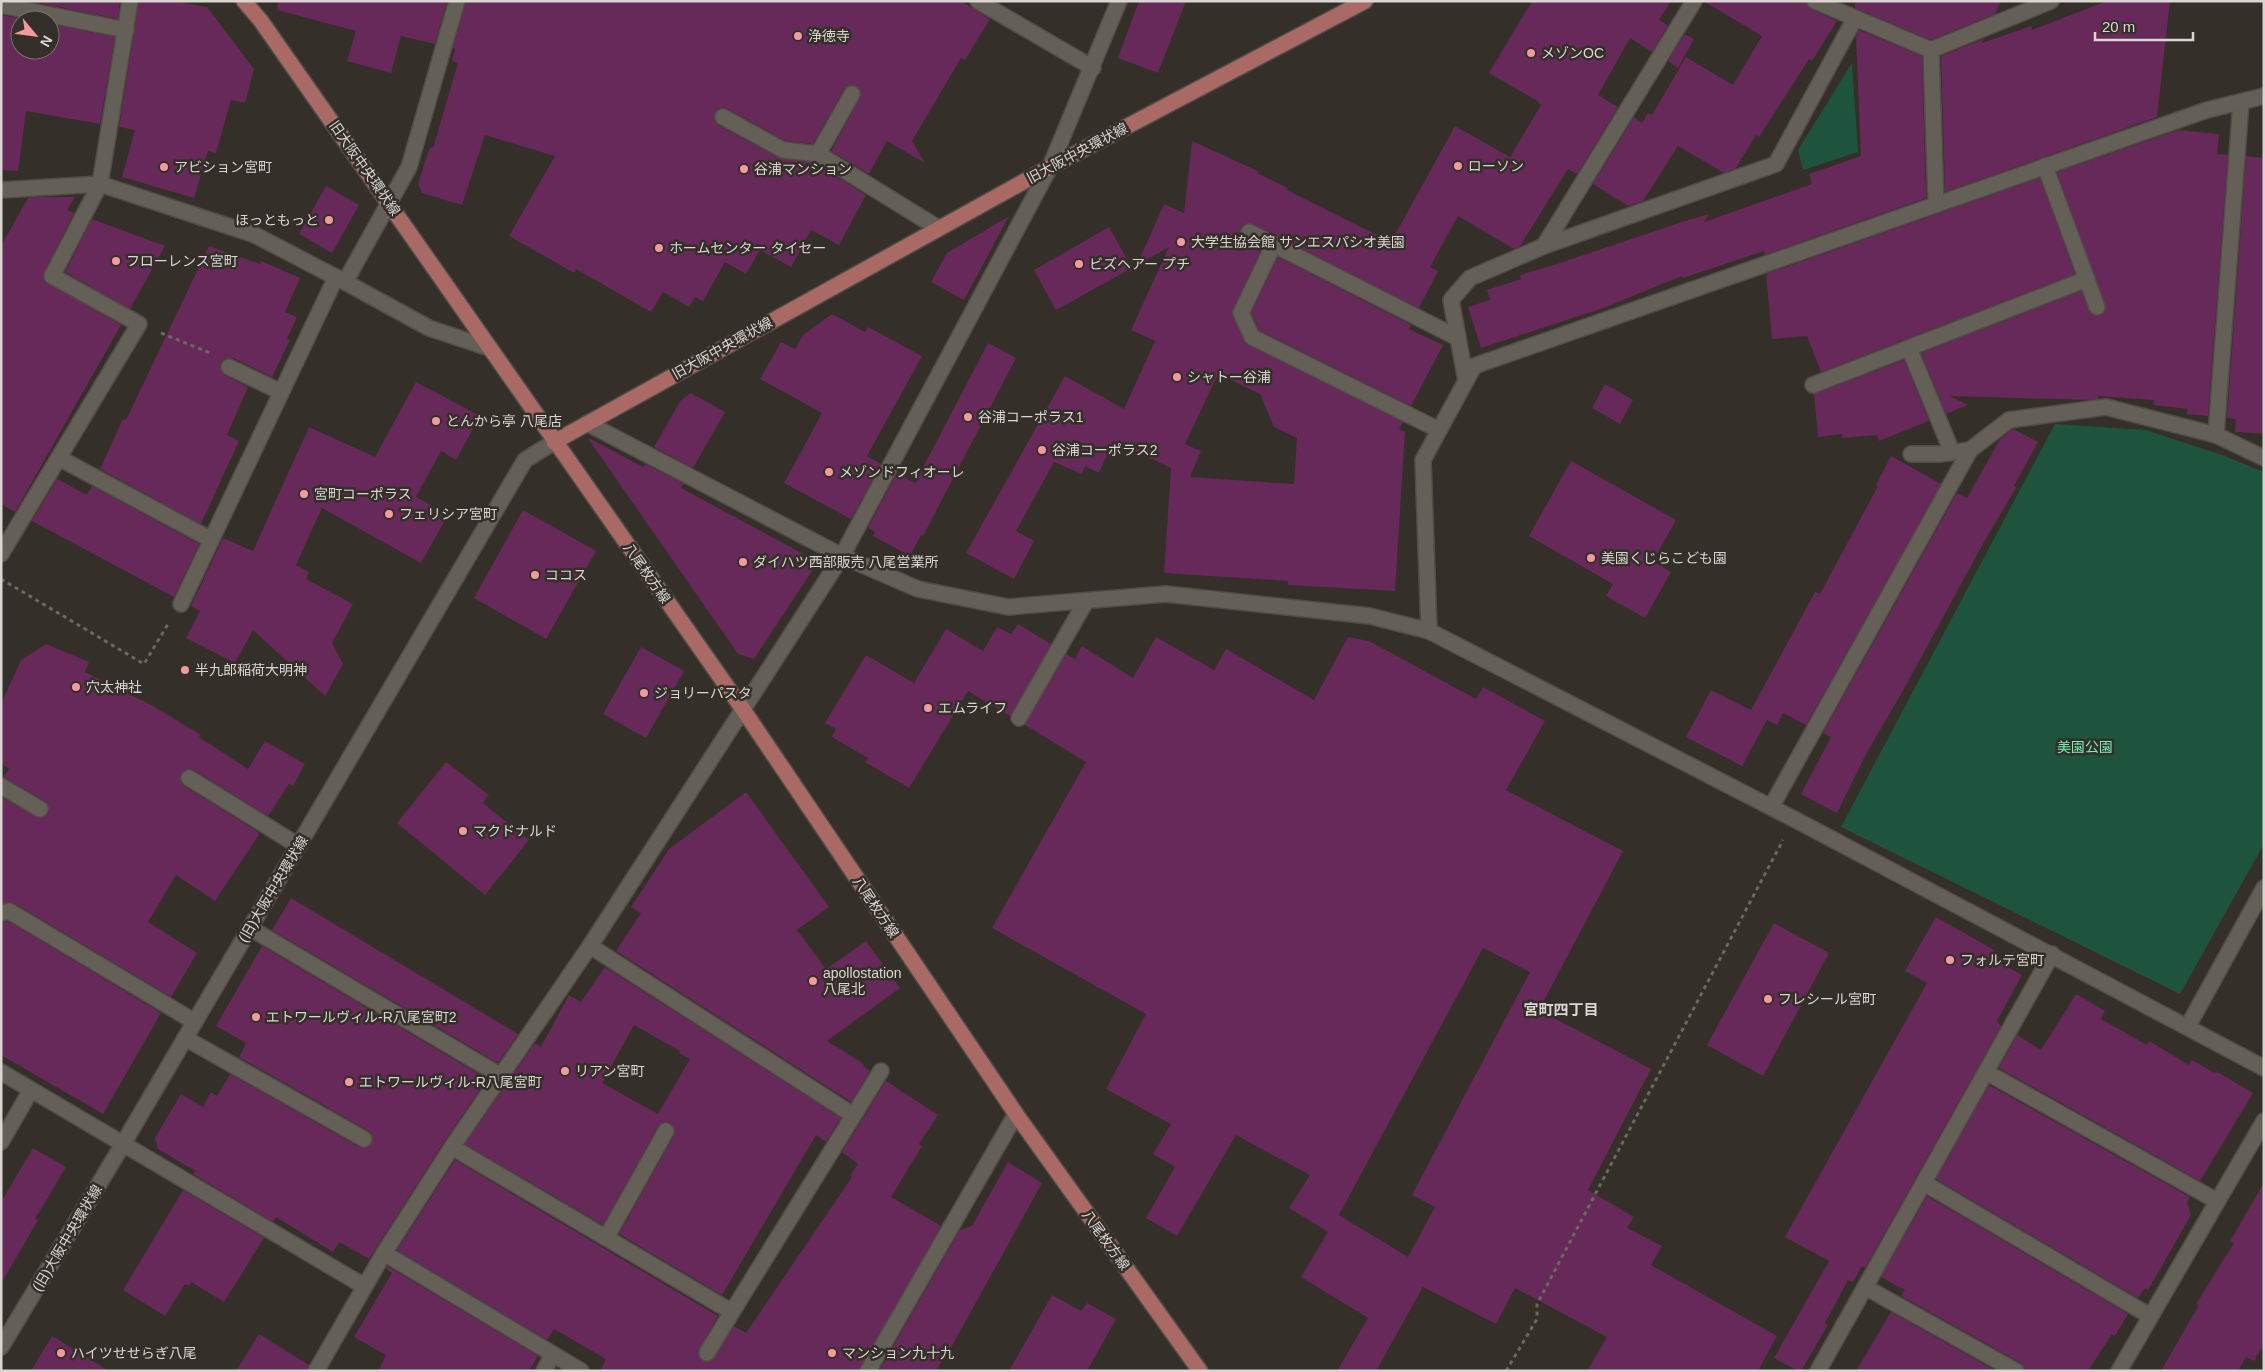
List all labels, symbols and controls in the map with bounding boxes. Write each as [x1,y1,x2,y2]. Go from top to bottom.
north arrow [10,10,60,60]
scale bar [2095,10,2192,42]
text: 20 m [2102,18,2135,35]
place label: 浄徳寺 [808,28,850,44]
marker: 浄徳寺 [792,30,804,42]
text: N [37,33,56,50]
place label: メゾンOC [1541,45,1604,61]
marker: メゾンOC [1525,47,1537,59]
street label: 旧大阪中央環状線 [326,118,404,218]
street label: 旧大阪中央環状線 [1024,120,1130,186]
place label: ローソン [1468,158,1524,174]
place label: アビション宮町 [174,159,272,175]
marker: ローソン [1452,160,1464,172]
marker: アビション宮町 [158,161,170,173]
place label: 谷浦マンション [754,161,852,177]
marker: 谷浦マンション [738,163,750,175]
place label: ほっともっと [235,212,319,228]
marker: ほっともっと [323,214,335,226]
place label: 大学生協会館 サンエスパシオ美園 [1191,234,1405,250]
marker: 大学生協会館 サンエスパシオ美園 [1175,236,1187,248]
place label: ホームセンター タイセー [669,240,826,256]
marker: ホームセンター タイセー [653,242,665,254]
place label: フローレンス宮町 [126,253,238,269]
marker: フローレンス宮町 [110,255,122,267]
place label: ビズヘアー プチ [1089,256,1190,272]
marker: ビズヘアー プチ [1073,258,1085,270]
street label: 旧大阪中央環状線 [669,314,775,382]
place label: シャトー谷浦 [1187,369,1271,385]
marker: シャトー谷浦 [1171,371,1183,383]
place label: 谷浦コーポラス1 [978,409,1084,425]
marker: 谷浦コーポラス1 [962,411,974,423]
place label: とんから亭 八尾店 [446,413,562,429]
marker: とんから亭 八尾店 [430,415,442,427]
place label: 谷浦コーポラス2 [1052,442,1158,458]
marker: 谷浦コーポラス2 [1036,444,1048,456]
place label: メゾンドフィオーレ [839,464,965,480]
marker: メゾンドフィオーレ [823,466,835,478]
place label: 宮町コーポラス [314,486,412,502]
marker: 宮町コーポラス [298,488,310,500]
place label: フェリシア宮町 [399,506,497,522]
marker: フェリシア宮町 [383,508,395,520]
street label: 八尾枚方線 [620,540,674,606]
place label: 美園くじらこども園 [1601,550,1727,566]
marker: 美園くじらこども園 [1585,552,1597,564]
place label: ダイハツ西部販売 八尾営業所 [753,554,939,570]
marker: ダイハツ西部販売 八尾営業所 [737,556,749,568]
place label: ココス [545,567,587,583]
marker: ココス [529,569,541,581]
place label: 半九郎稲荷大明神 [195,662,307,678]
marker: 半九郎稲荷大明神 [179,664,191,676]
place label: 穴太神社 [86,679,142,695]
marker: 穴太神社 [70,681,82,693]
place label: ジョリーパスタ [654,685,752,701]
marker: ジョリーパスタ [638,687,650,699]
place label: エムライフ [938,700,1007,716]
marker: エムライフ [922,702,934,714]
park label: 美園公園 [2057,739,2113,755]
place label: マクドナルド [473,823,557,839]
marker: マクドナルド [457,825,469,837]
street label: (旧)大阪中央環状線 [235,833,311,945]
street label: 八尾枚方線 [850,874,902,940]
place label: フォルテ宮町 [1960,952,2044,968]
marker: フォルテ宮町 [1944,954,1956,966]
place label: apollostation 八尾北 [823,965,902,997]
marker: apollostation 八尾北 [807,975,819,987]
place label: フレシール宮町 [1778,991,1876,1007]
marker: フレシール宮町 [1762,993,1774,1005]
district label: 宮町四丁目 [1523,1001,1599,1018]
place label: エトワールヴィル-R八尾宮町2 [266,1009,457,1025]
marker: エトワールヴィル-R八尾宮町2 [250,1011,262,1023]
place label: リアン宮町 [575,1063,644,1079]
marker: リアン宮町 [559,1065,571,1077]
place label: エトワールヴィル-R八尾宮町 [359,1074,542,1090]
marker: エトワールヴィル-R八尾宮町 [343,1076,355,1088]
street label: (旧)大阪中央環状線 [29,1182,105,1294]
street label: 八尾枚方線 [1079,1207,1133,1273]
place label: ハイツせせらぎ八尾 [71,1345,197,1361]
place label: マンション九十九 [842,1345,954,1361]
marker: ハイツせせらぎ八尾 [55,1347,67,1359]
marker: マンション九十九 [826,1347,838,1359]

